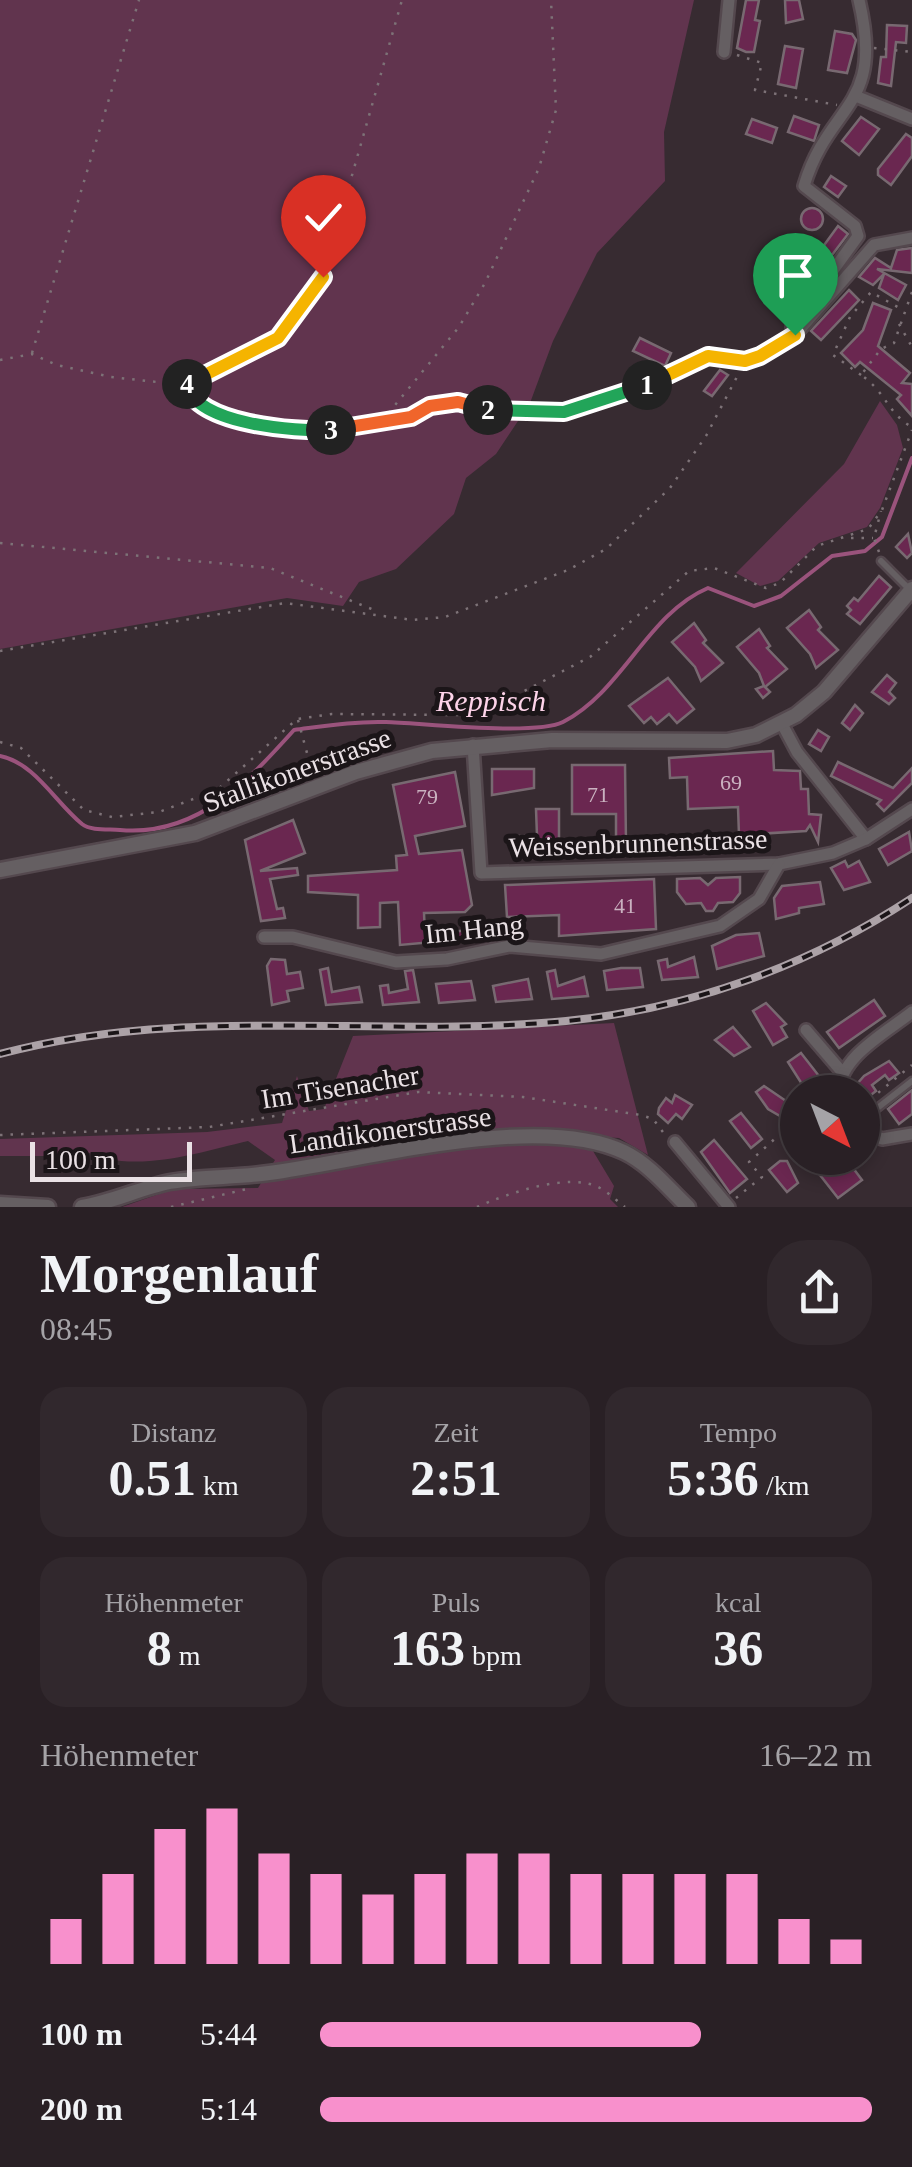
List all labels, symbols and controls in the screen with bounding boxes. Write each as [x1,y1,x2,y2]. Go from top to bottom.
pin [281,175,366,278]
icon: check [296,190,351,245]
pin [753,233,838,336]
icon: arrive [768,248,823,303]
pin: 4 [162,359,212,409]
pin: 1 [622,360,672,410]
text: 4 [180,368,194,399]
text: 1 [640,369,654,400]
pin: 2 [463,385,513,435]
text: 2 [481,394,495,425]
pin: 3 [306,405,356,455]
text: 3 [324,414,338,445]
water label: Reppisch [435,684,546,717]
street label: Stallikonerstrasse [199,722,395,818]
house number: 69 [720,770,742,795]
house number: 71 [587,782,609,807]
house number: 79 [416,784,438,809]
street label: Weissenbrunnenstrasse [508,823,768,863]
house number: 41 [614,893,636,918]
street label: Im Hang [423,908,525,950]
street label: Im Tisenacher [259,1059,422,1115]
north arrow [780,1075,880,1175]
map controls [780,1075,880,1175]
street label: Landikonerstrasse [287,1100,493,1160]
scale bar [30,1137,192,1182]
text: 100 m [45,1144,116,1175]
button: share [767,1240,872,1345]
text: Morgenlauf [40,1243,318,1304]
text: 08:45 [40,1311,113,1347]
text: Distanz [131,1417,216,1448]
text: Zeit [433,1417,479,1448]
text: Tempo [700,1417,777,1448]
text: 0.51 [109,1450,196,1506]
text: 2:51 [410,1450,502,1506]
text: 5:36 [667,1450,759,1506]
text: km [196,1470,239,1501]
text: /km [759,1470,809,1501]
text: Höhenmeter [104,1587,243,1618]
text: Puls [432,1587,480,1618]
text: kcal [715,1587,762,1618]
text: 8 [147,1620,172,1676]
text: 163 [390,1620,465,1676]
text: 36 [713,1620,763,1676]
text: m [172,1640,201,1671]
text: bpm [465,1640,522,1671]
text: Höhenmeter [40,1737,198,1773]
text: 16–22 m [759,1737,872,1773]
text: 100 m [40,2016,123,2052]
text: 5:44 [200,2016,257,2052]
text: 200 m [40,2091,123,2127]
text: 5:14 [200,2091,257,2127]

